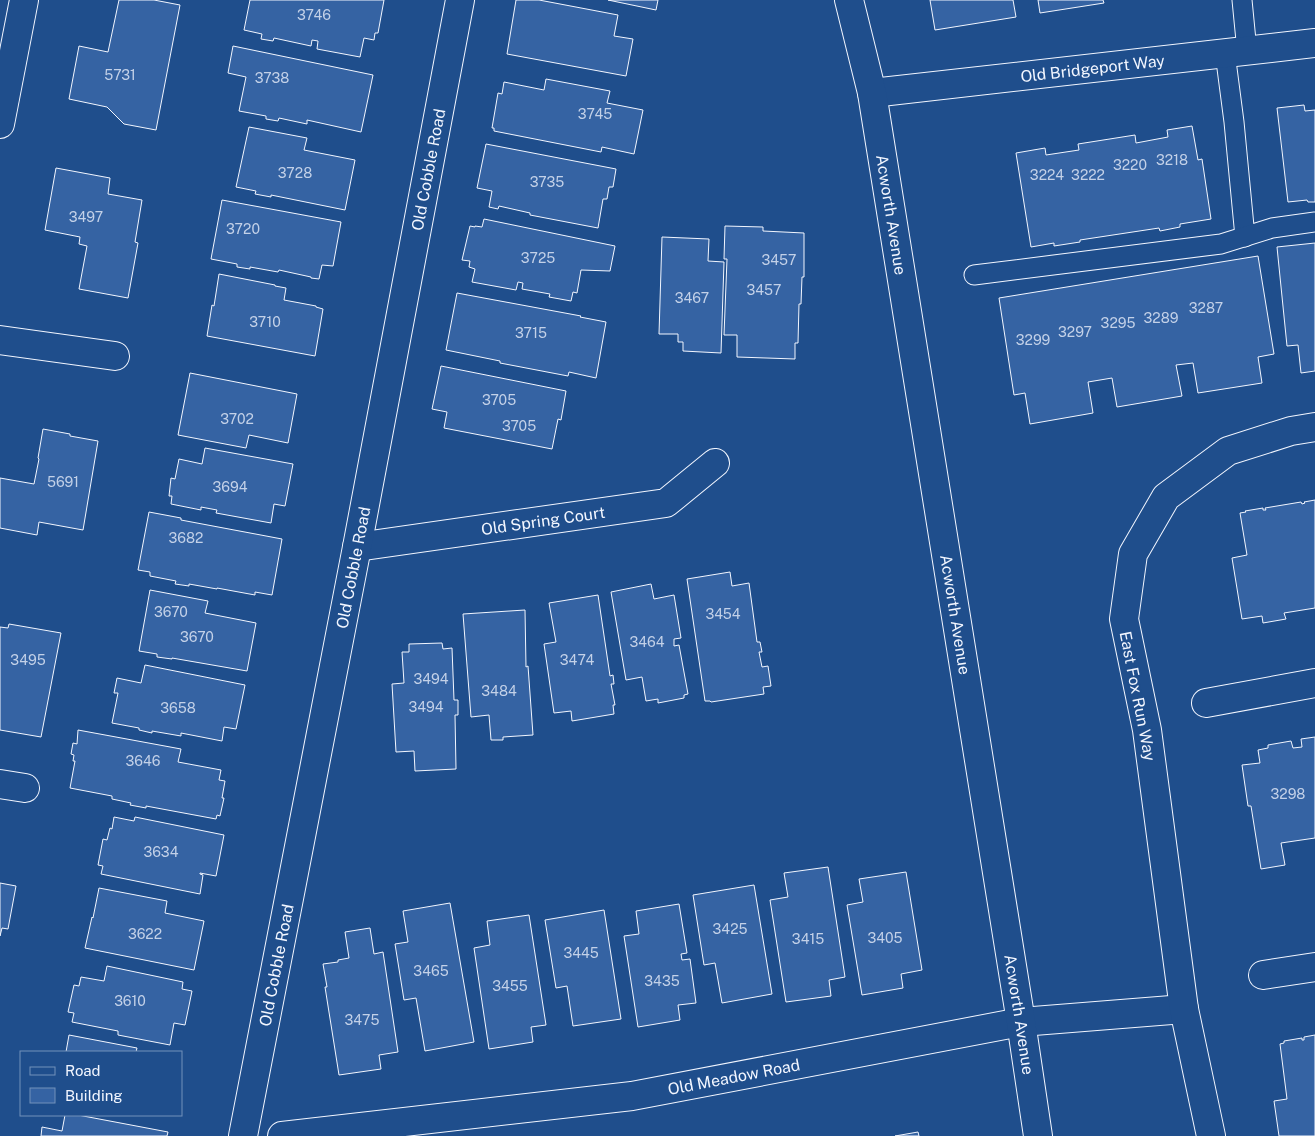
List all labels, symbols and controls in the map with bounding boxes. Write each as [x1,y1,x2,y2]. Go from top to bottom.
house number: 3746 [297,7,331,23]
street label: Old Bridgeport Way [1020,51,1166,86]
house number: 5731 [104,67,136,83]
house number: 3738 [255,70,289,86]
house number: 3745 [578,106,612,122]
street label: Old Cobble Road [408,107,449,232]
house number: 3218 [1156,152,1188,168]
street label: Acworth Avenue [872,153,910,276]
house number: 3220 [1113,157,1147,173]
house number: 3728 [278,165,312,181]
house number: 3224 [1030,167,1064,183]
house number: 3222 [1071,167,1105,183]
house number: 3735 [530,174,564,190]
house number: 3497 [69,209,103,225]
house number: 3720 [226,221,260,237]
house number: 3725 [521,250,555,266]
house number: 3457 [762,252,796,268]
house number: 3457 [747,282,781,298]
house number: 3467 [675,290,709,306]
house number: 3287 [1189,300,1223,316]
house number: 3289 [1144,310,1179,326]
house number: 3710 [249,314,281,330]
house number: 3295 [1101,315,1135,331]
house number: 3297 [1058,324,1092,340]
house number: 3715 [515,325,547,341]
house number: 3299 [1016,332,1051,348]
house number: 3705 [482,392,516,408]
house number: 3702 [220,411,254,427]
house number: 3705 [502,418,536,434]
house number: 5691 [47,474,79,490]
house number: 3694 [213,479,248,495]
street label: Old Spring Court [480,503,606,539]
street label: Old Cobble Road [332,505,374,630]
house number: 3682 [169,530,203,546]
street label: Acworth Avenue [936,553,974,676]
house number: 3670 [154,604,188,620]
house number: 3454 [705,606,741,622]
house number: 3670 [180,629,214,645]
street label: East Fox Run Way [1116,630,1159,763]
house number: 3464 [629,634,665,650]
house number: 3495 [10,652,46,668]
house number: 3474 [560,652,594,668]
house number: 3494 [413,671,449,687]
house number: 3484 [481,683,517,699]
house number: 3494 [408,699,444,715]
house number: 3658 [160,700,196,716]
house number: 3646 [126,753,161,769]
house number: 3298 [1271,786,1305,802]
house number: 3634 [144,844,179,860]
street label: Old Cobble Road [255,903,298,1028]
house number: 3425 [713,921,747,937]
house number: 3622 [128,926,162,942]
house number: 3405 [867,930,903,946]
house number: 3415 [792,931,824,947]
house number: 3445 [563,945,599,961]
street label: Acworth Avenue [1000,953,1038,1076]
house number: 3465 [413,963,449,979]
house number: 3435 [644,973,680,989]
house number: 3455 [492,978,528,994]
house number: 3610 [114,993,146,1009]
house number: 3475 [345,1012,380,1028]
legend [20,1051,182,1116]
street label: Old Meadow Road [666,1055,802,1099]
text: Road [65,1062,101,1079]
text: Building [65,1087,123,1104]

